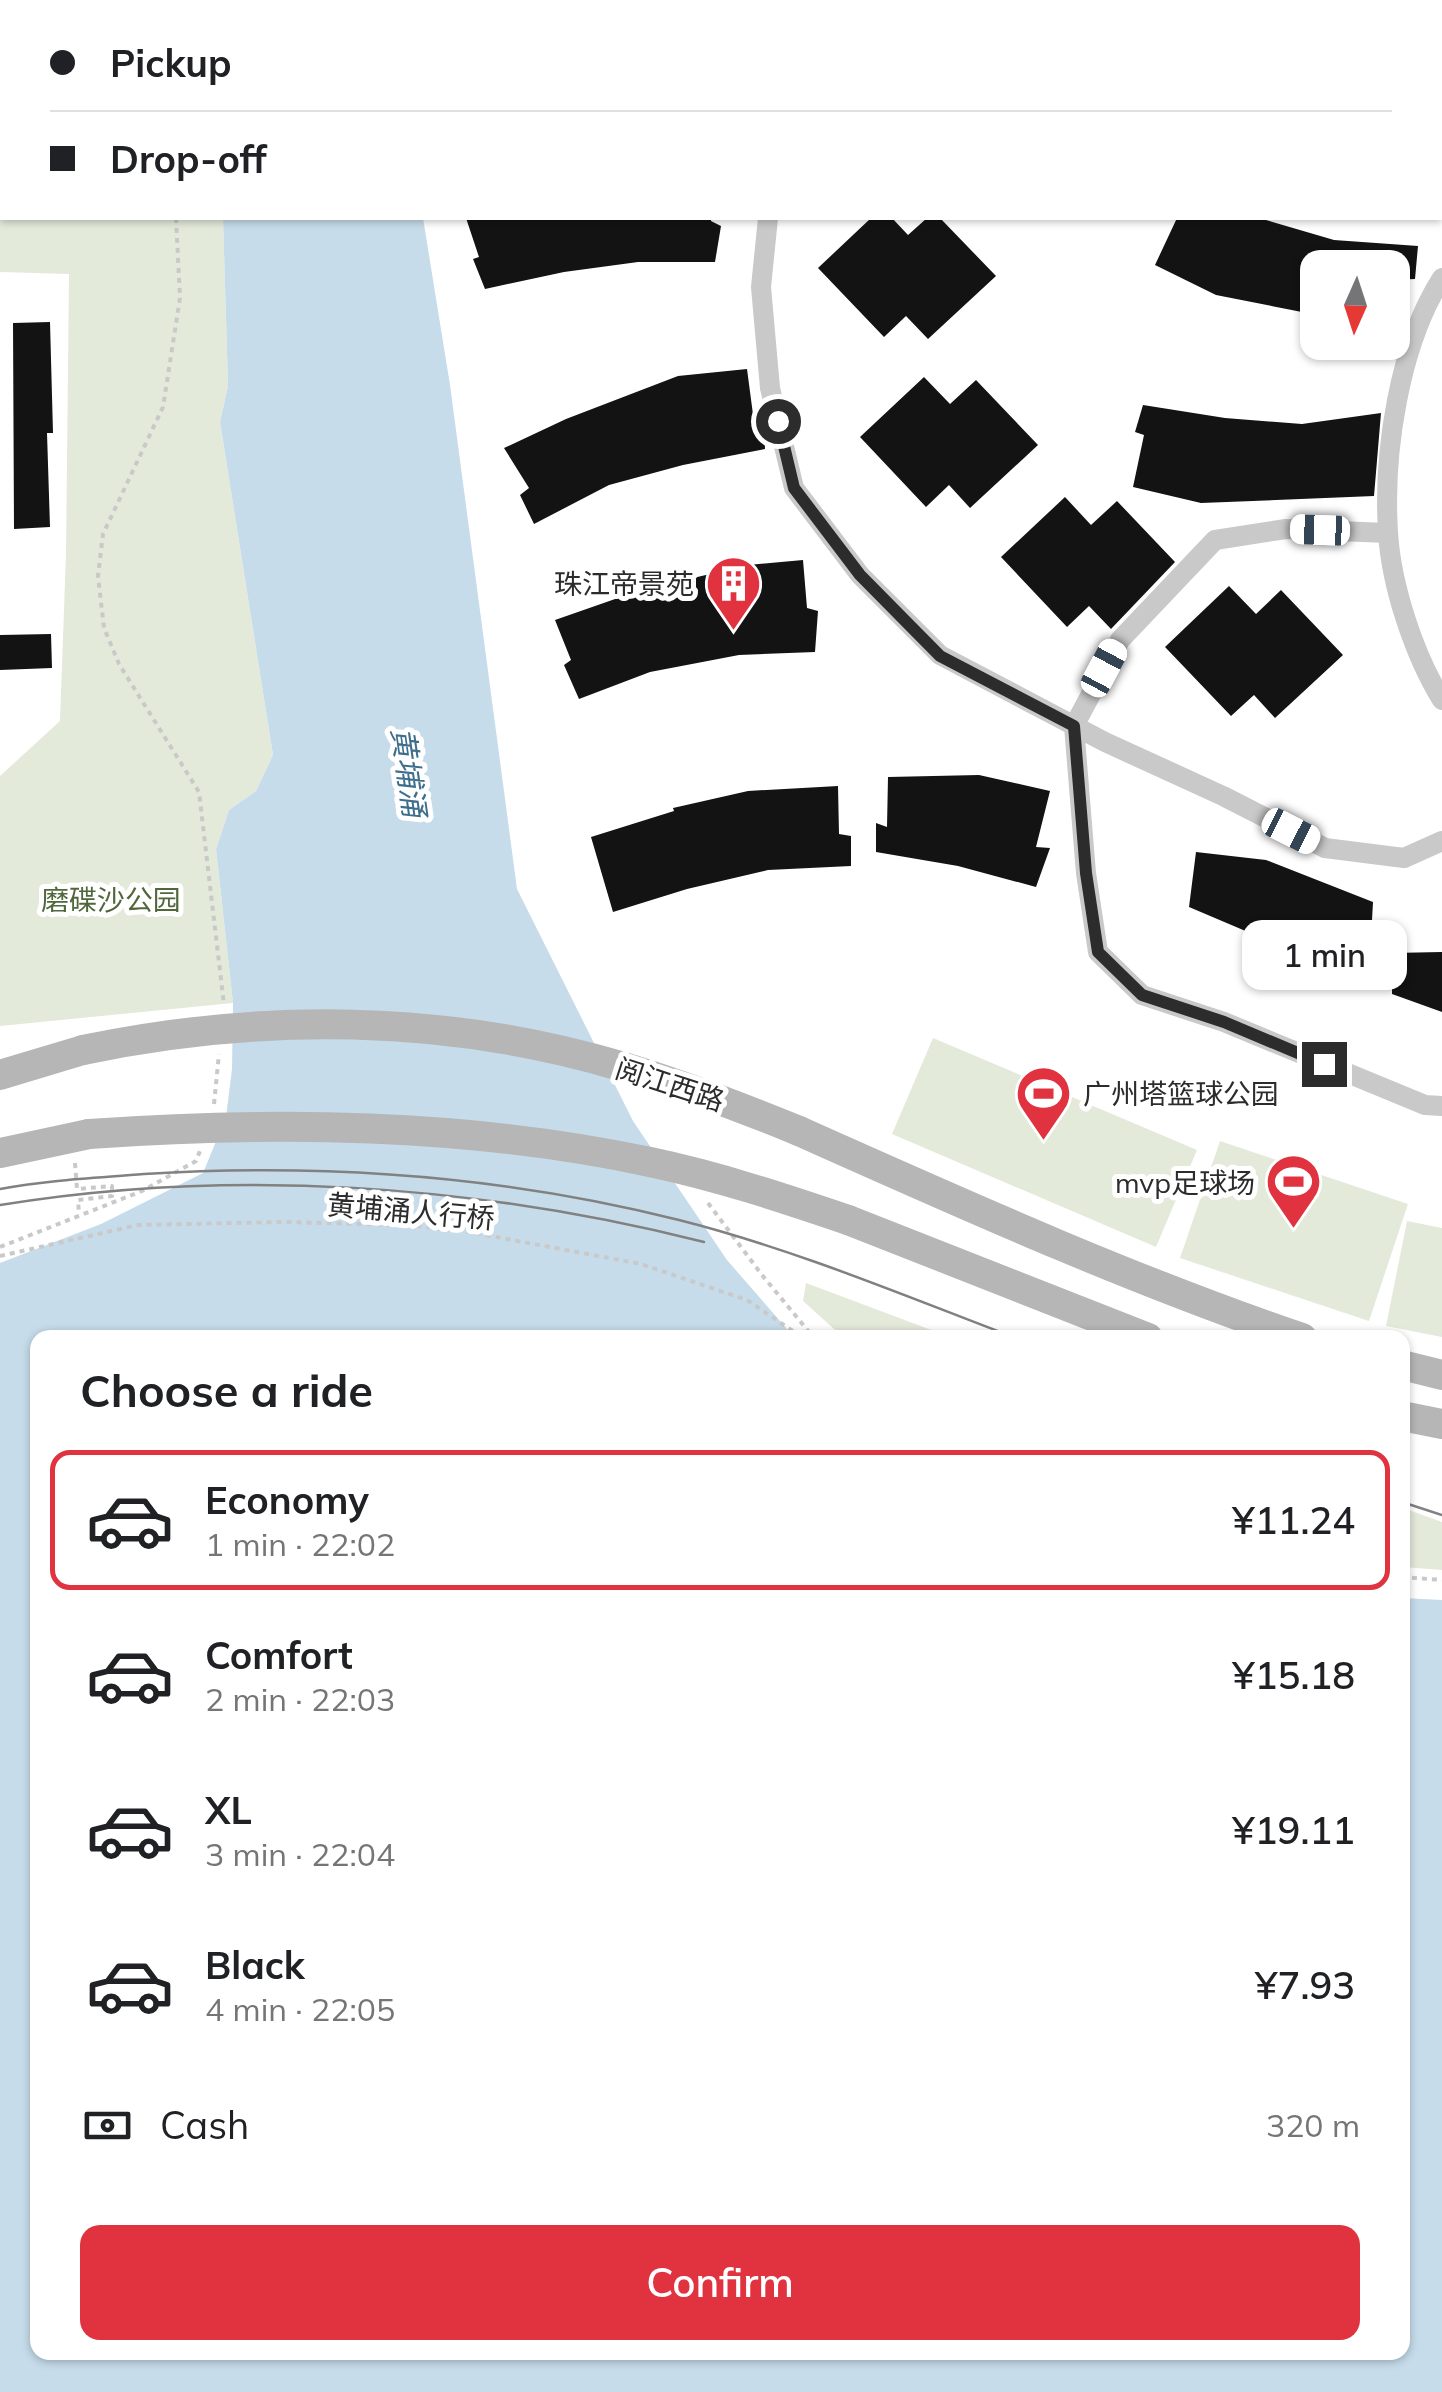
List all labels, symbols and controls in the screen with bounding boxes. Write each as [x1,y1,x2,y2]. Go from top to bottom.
text: Pickup [110,39,232,87]
text: Drop-off [110,135,267,183]
north arrow [1300,250,1410,360]
map controls [1300,250,1410,360]
route start [756,399,801,444]
car [1289,514,1351,546]
building icon: 珠江帝景苑 [703,553,763,632]
place label: 珠江帝景苑 [554,566,694,601]
car [1077,634,1131,702]
water label: 黄埔涌 [384,725,434,822]
car [1257,804,1325,858]
park label: 磨碟沙公园 [41,882,181,917]
callout: 1 min [1242,919,1406,989]
text: 1 min [1283,935,1366,975]
route end [1302,1042,1347,1087]
street label: 阅江西路 [611,1050,729,1118]
sports icon: 广州塔篮球公园 [1014,1063,1074,1142]
place label: 广州塔篮球公园 [1083,1076,1279,1111]
sports icon: mvp足球场 [1264,1152,1324,1231]
place label: mvp足球场 [1115,1165,1255,1200]
street label: 黄埔涌人行桥 [326,1186,496,1236]
text: Choose a ride [80,1362,373,1418]
icon: car [85,1475,175,1565]
text: Economy [205,1476,369,1524]
text: ¥11.24 [1232,1496,1355,1544]
text: 1 min · 22:02 [205,1524,395,1564]
icon: car [85,1630,175,1720]
text: Comfort [205,1631,353,1679]
text: ¥15.18 [1232,1651,1355,1699]
text: 2 min · 22:03 [205,1679,395,1719]
icon: car [85,1785,175,1875]
text: XL [205,1786,252,1834]
text: ¥19.11 [1232,1806,1355,1854]
text: 3 min · 22:04 [205,1834,395,1874]
icon: car [85,1940,175,2030]
text: Black [205,1941,305,1989]
text: ¥7.93 [1255,1961,1355,2009]
text: 4 min · 22:05 [205,1989,395,2029]
icon: cash [80,2098,135,2153]
text: Cash [160,2101,249,2149]
text: 320 m [1266,2105,1360,2145]
button: Confirm [80,2225,1360,2340]

